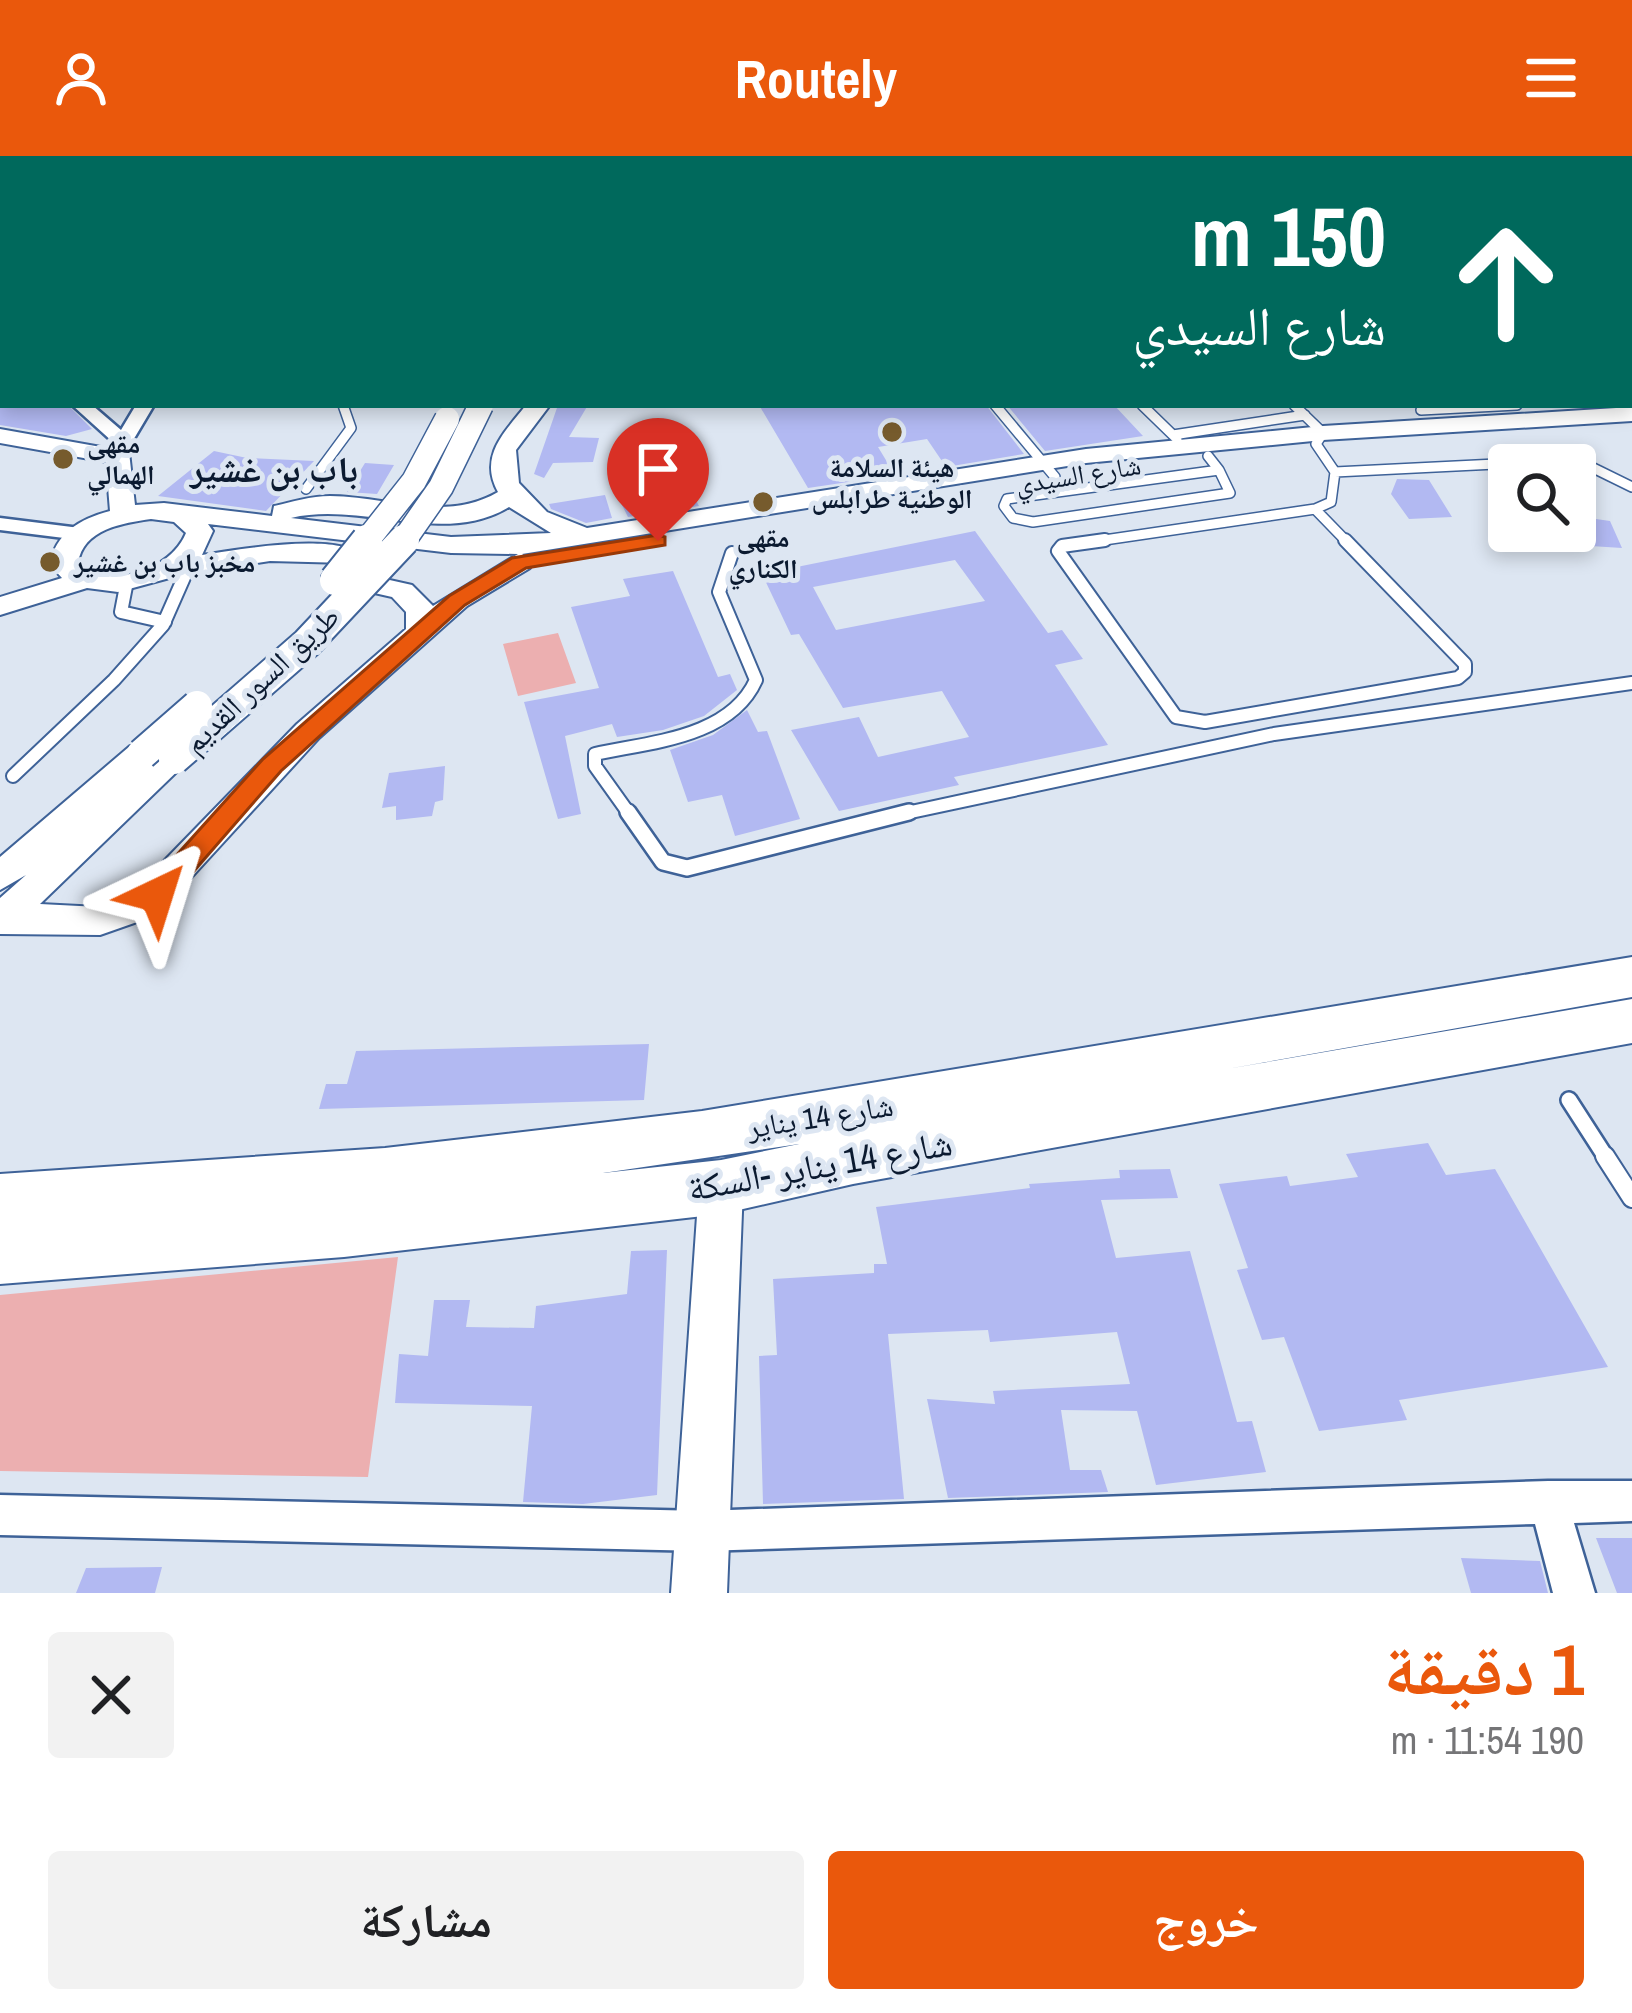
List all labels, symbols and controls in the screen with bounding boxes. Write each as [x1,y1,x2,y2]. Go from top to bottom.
text: Routely [735,42,897,115]
icon: person [48,45,114,111]
icon: menu [1518,45,1584,111]
text: 150 m [1191,179,1386,292]
icon: ahead [1428,204,1584,360]
text: شارع السيدي [1133,289,1386,362]
pin [607,418,709,541]
marker: هيئة السلامة الوطنية طرابلس [879,419,905,445]
place label: مقهى الهمالي [87,425,155,496]
icon: arrive [625,436,691,502]
map controls [1488,444,1596,552]
button: search [1488,444,1596,552]
district label: باب بن غشير [188,445,358,493]
marker: مقهى الهمالي [50,446,76,472]
street label: شارع السيدي [1013,446,1144,506]
place label: هيئة السلامة الوطنية طرابلس [812,449,972,516]
marker: مقهى الكناري [750,489,776,515]
place label: مقهى الكناري [728,519,798,590]
place label: مخبز باب بن غشير [73,544,255,580]
marker: مخبز باب بن غشير [37,549,63,575]
street label: طريق السور القديم [174,596,348,762]
position arrow [94,832,220,958]
street label: شارع 14 يناير [743,1085,896,1147]
street label: شارع 14 يناير -السكة [684,1118,956,1212]
text: 1 دقيقة [1384,1620,1584,1717]
button: close [48,1632,174,1758]
text: 190 m · 11:54 [1391,1714,1584,1766]
button: مشاركة [48,1851,804,1989]
button: خروج [828,1851,1584,1989]

